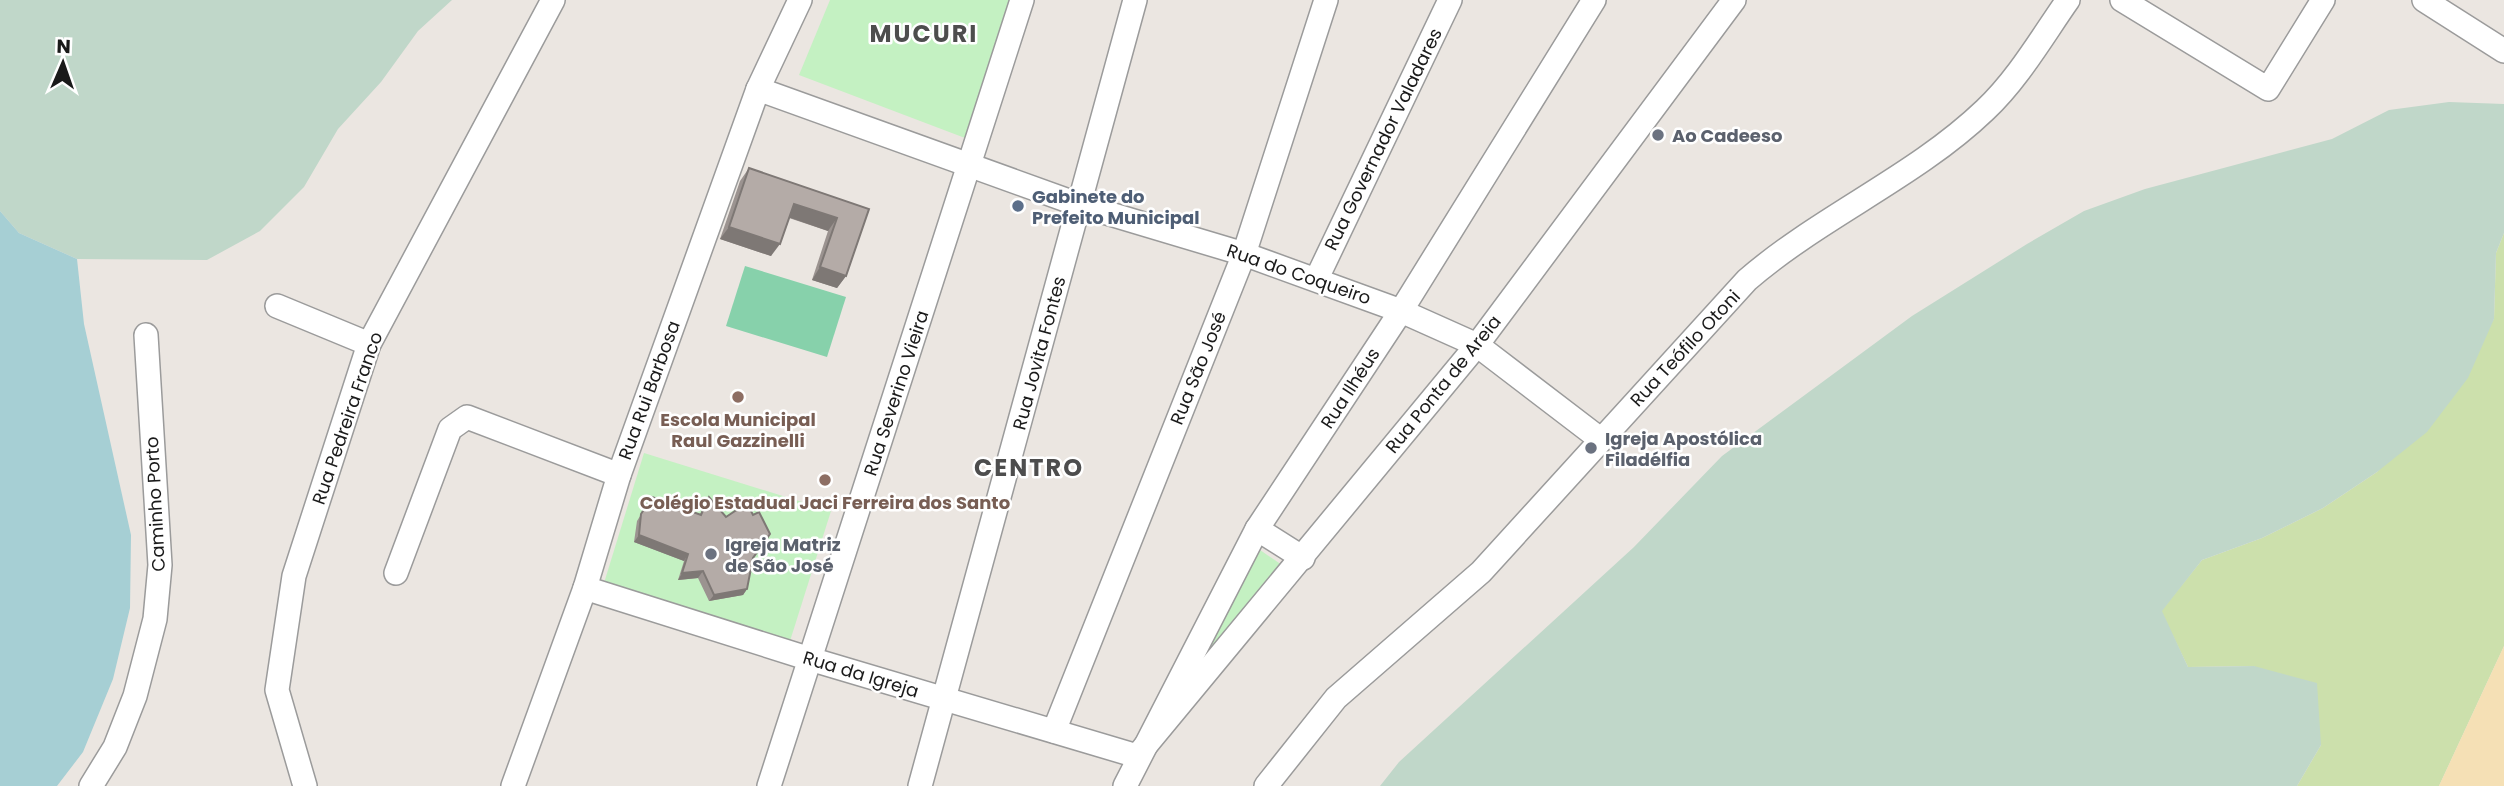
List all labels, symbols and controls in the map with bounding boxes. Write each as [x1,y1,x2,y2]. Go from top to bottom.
district label: MUCURI [870,17,978,50]
street label: Rua Governador Valadares [1318,24,1448,254]
north arrow [28,28,98,98]
text: N [56,33,71,60]
place label: Ao Cadeeso [1672,123,1782,148]
marker: Ao Cadeeso [1650,127,1666,143]
place label: Gabinete do Prefeito Municipal [1032,184,1200,230]
marker: Gabinete do Prefeito Municipal [1010,198,1026,214]
street label: Rua do Coqueiro [1224,238,1374,310]
street label: Rua Jovita Fontes [1007,274,1071,432]
street label: Rua Teófilo Otoni [1624,284,1746,412]
street label: Rua Severino Vieira [857,307,935,479]
street label: Rua São José [1164,308,1232,428]
street label: Rua Ponta de Areia [1379,310,1507,458]
street label: Rua Rui Barbosa [612,317,686,463]
street label: Rua Pedreira Franco [306,328,388,508]
street label: Rua Ilhéus [1314,343,1386,433]
marker: Escola Municipal Raul Gazzinelli [730,389,746,405]
place label: Escola Municipal Raul Gazzinelli [660,407,816,453]
place label: Igreja Apostólica Filadélfia [1605,426,1762,472]
street label: Caminho Porto [139,436,171,572]
marker: Igreja Apostólica Filadélfia [1583,440,1599,456]
district label: CENTRO [974,451,1084,484]
marker: Colégio Estadual Jaci Ferreira dos Santo [817,472,833,488]
place label: Colégio Estadual Jaci Ferreira dos Santo [640,490,1010,515]
place label: Igreja Matriz de São José [725,532,841,578]
marker: Igreja Matriz de São José [703,546,719,562]
street label: Rua da Igreja [800,645,922,703]

